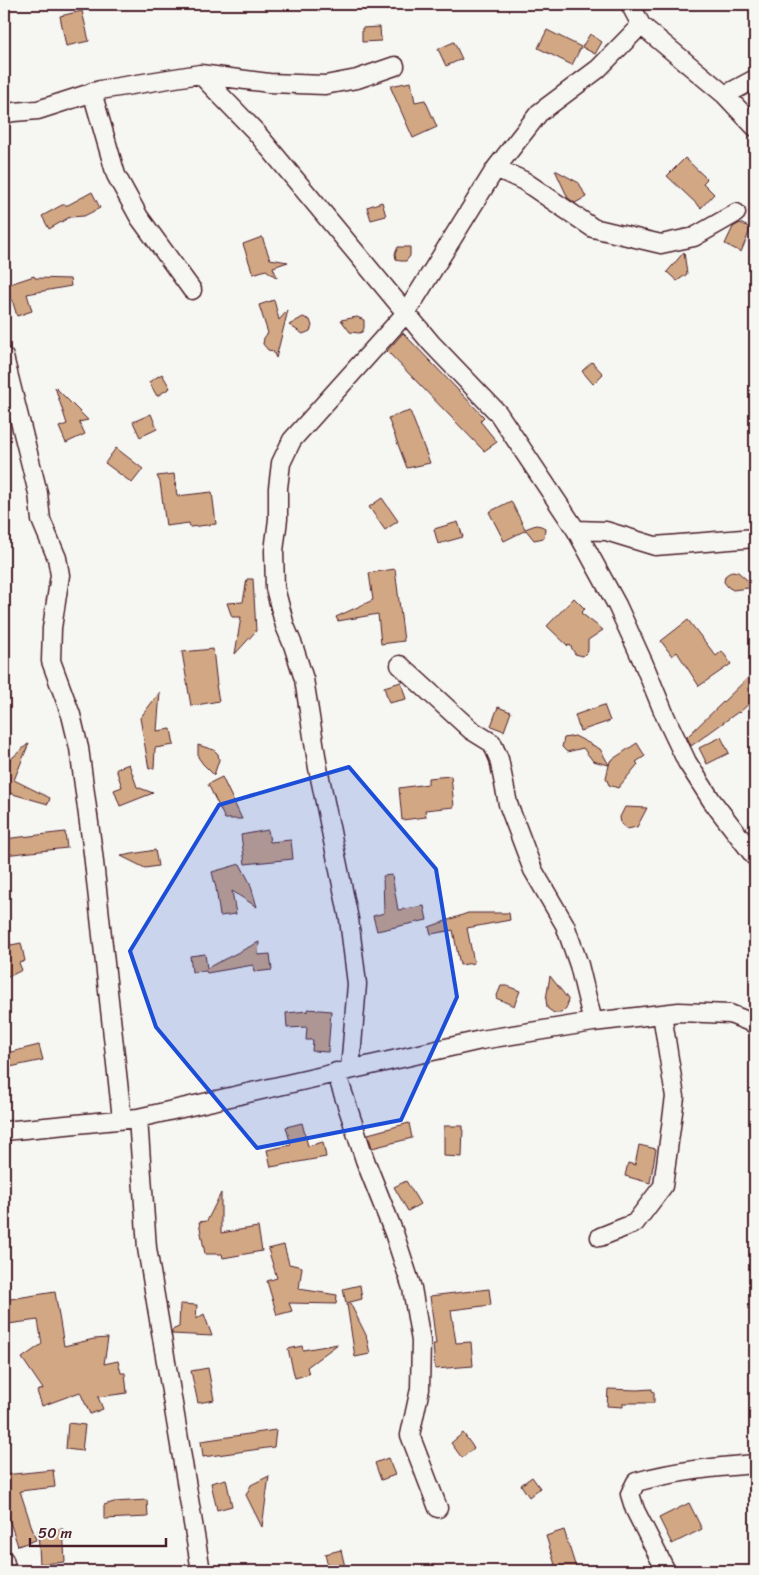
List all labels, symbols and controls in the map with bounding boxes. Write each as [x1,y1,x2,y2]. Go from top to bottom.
scale bar [30,1515,166,1547]
text: 50 m [38,1520,73,1546]

